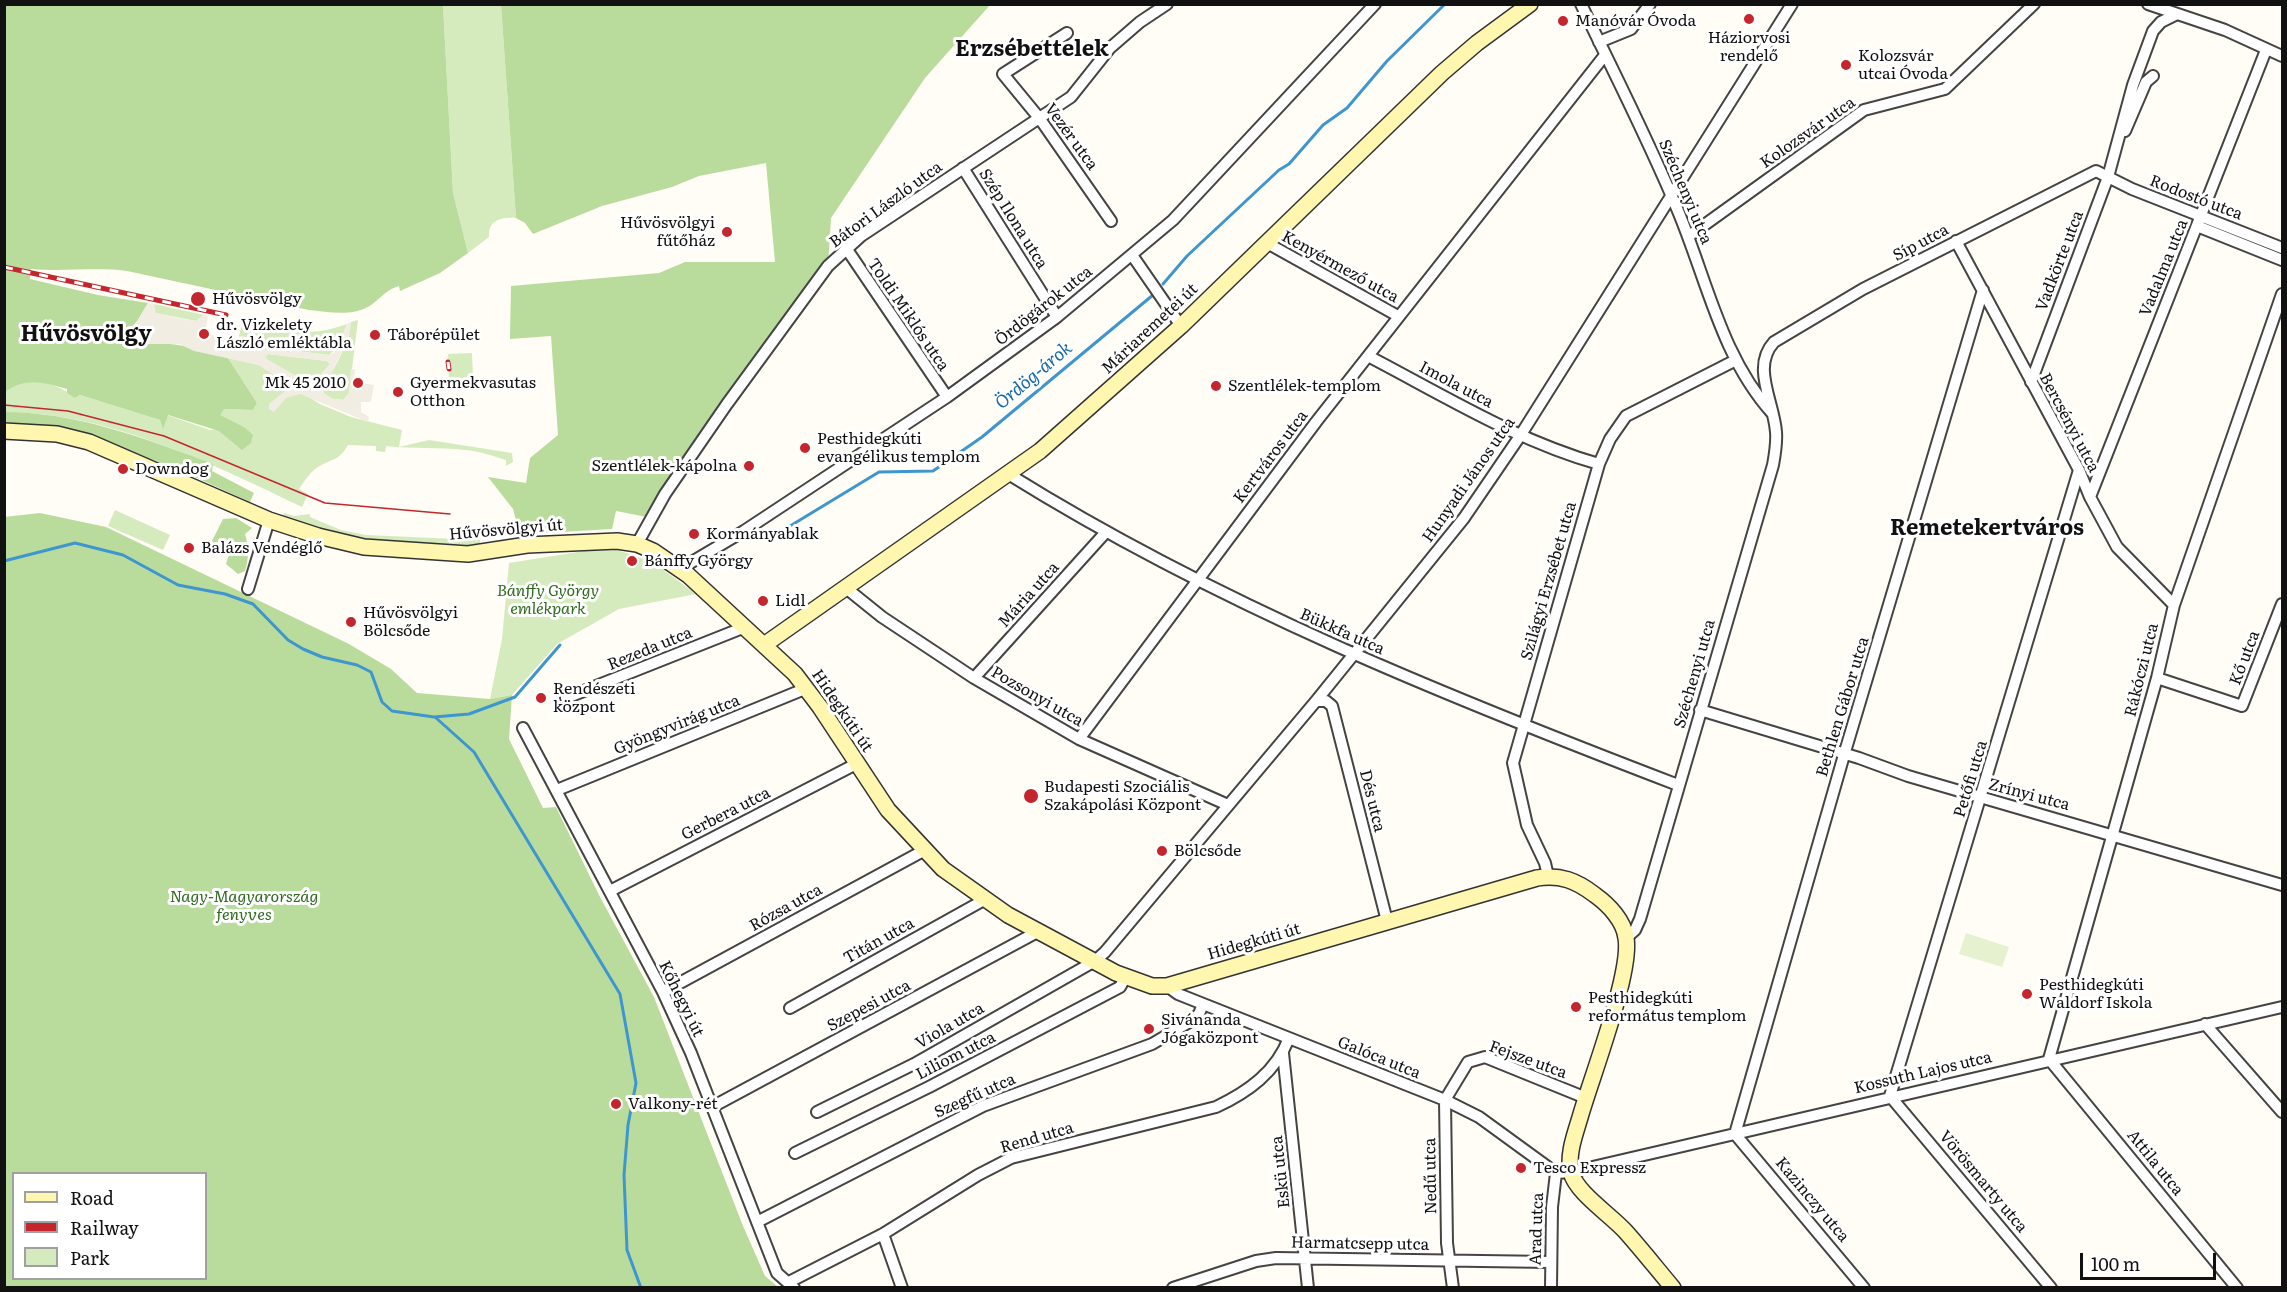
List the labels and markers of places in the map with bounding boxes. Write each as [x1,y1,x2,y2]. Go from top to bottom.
place label: Manóvár Óvoda [1575,11,1696,31]
marker: Háziorvosi rendelő [1742,12,1756,26]
marker: Manóvár Óvoda [1556,14,1570,28]
place label: Háziorvosi rendelő [1708,28,1790,66]
place label: Kolozsvár utcai Óvoda [1858,46,1948,84]
marker: Kolozsvár utcai Óvoda [1839,58,1853,72]
place label: Hűvösvölgyi fűtőház [620,213,715,251]
marker: Hűvösvölgyi fűtőház [720,225,734,239]
place label: Hűvösvölgy [212,289,302,309]
marker: Hűvösvölgy [189,290,207,308]
place label: dr. Vizkelety László emléktábla [216,315,352,353]
place label: Táborépület [387,325,480,345]
marker: dr. Vizkelety László emléktábla [197,327,211,341]
marker: Táborépület [368,328,382,342]
place label: Mk 45 2010 [264,373,346,393]
place label: Gyermekvasutas Otthon [410,373,536,411]
marker: Mk 45 2010 [351,376,365,390]
place label: Szentlélek-templom [1228,376,1381,396]
marker: Szentlélek-templom [1209,379,1223,393]
marker: Gyermekvasutas Otthon [391,385,405,399]
place label: Pesthidegkúti evangélikus templom [817,429,980,467]
marker: Pesthidegkúti evangélikus templom [798,441,812,455]
place label: Szentlélek-kápolna [592,456,737,476]
place label: Downdog [135,459,209,479]
marker: Szentlélek-kápolna [742,459,756,473]
marker: Downdog [116,462,130,476]
place label: Kormányablak [706,524,819,544]
marker: Kormányablak [687,527,701,541]
place label: Balázs Vendéglő [201,538,323,558]
marker: Balázs Vendéglő [182,541,196,555]
place label: Bánffy György [644,551,753,571]
marker: Bánffy György [625,554,639,568]
place label: Lidl [775,591,806,611]
marker: Lidl [756,594,770,608]
place label: Hűvösvölgyi Bölcsőde [363,603,458,641]
marker: Hűvösvölgyi Bölcsőde [344,615,358,629]
place label: Rendészeti központ [553,679,635,717]
marker: Rendészeti központ [534,691,548,705]
place label: Budapesti Szociális Szakápolási Központ [1044,777,1201,815]
marker: Budapesti Szociális Szakápolási Központ [1022,787,1040,805]
place label: Bölcsőde [1174,841,1241,861]
marker: Bölcsőde [1155,844,1169,858]
place label: Pesthidegkúti Waldorf Iskola [2039,975,2152,1013]
marker: Pesthidegkúti Waldorf Iskola [2020,987,2034,1001]
place label: Pesthidegkúti református templom [1588,988,1747,1026]
marker: Pesthidegkúti református templom [1569,1000,1583,1014]
place label: Sivánanda Jógaközpont [1161,1010,1258,1048]
marker: Sivánanda Jógaközpont [1142,1022,1156,1036]
place label: Valkony-rét [628,1094,718,1114]
marker: Valkony-rét [609,1097,623,1111]
place label: Tesco Expressz [1533,1158,1646,1178]
marker: Tesco Expressz [1514,1161,1528,1175]

